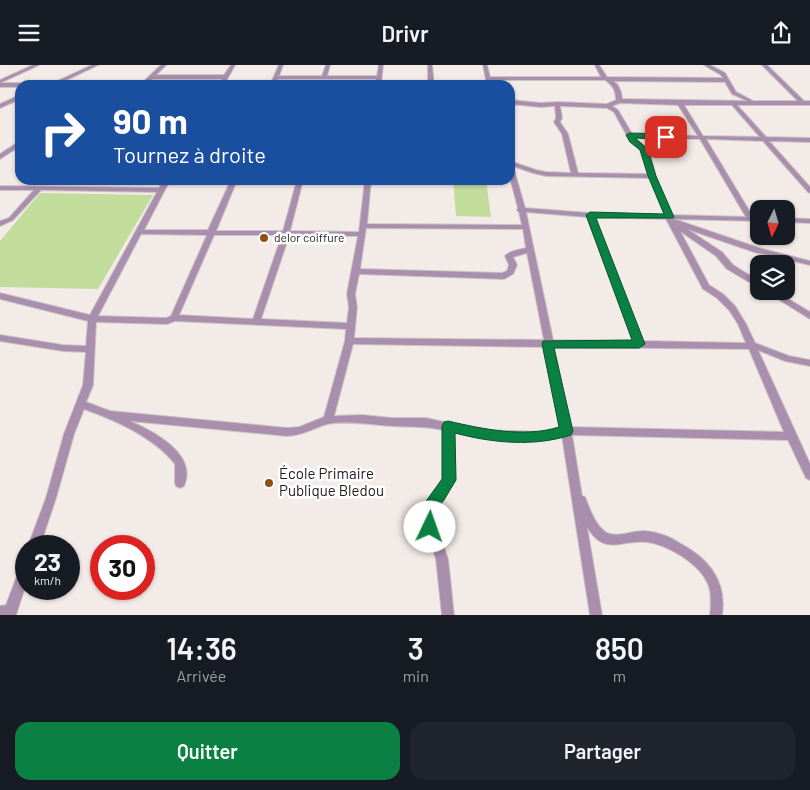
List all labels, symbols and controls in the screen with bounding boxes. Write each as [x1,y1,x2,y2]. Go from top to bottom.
icon: menu [15,19,43,47]
icon: share [767,19,795,47]
text: Drivr [382,20,428,46]
text: 90 m [113,99,188,141]
icon: right [30,100,95,165]
pin [645,116,687,158]
icon: arrive [652,123,680,151]
text: Tournez à droite [113,141,266,167]
north arrow [750,200,795,245]
map controls [750,200,795,300]
place label: delor coiffure [274,230,345,244]
marker: delor coiffure [258,232,270,244]
button: layers [750,255,795,300]
place label: École Primaire Publique Bledou [279,464,384,499]
marker: École Primaire Publique Bledou [263,477,275,489]
position arrow [403,500,455,552]
speed limit sign: 30 [90,535,155,600]
text: 23 [34,546,61,576]
text: km/h [34,573,61,587]
text: 14:36 [166,630,237,666]
text: 3 [408,630,424,666]
text: 850 [595,630,644,666]
text: Arrivée [177,666,226,685]
text: min [403,666,429,685]
text: m [613,666,626,685]
button: Quitter [15,722,400,780]
button: Partager [410,722,795,780]

